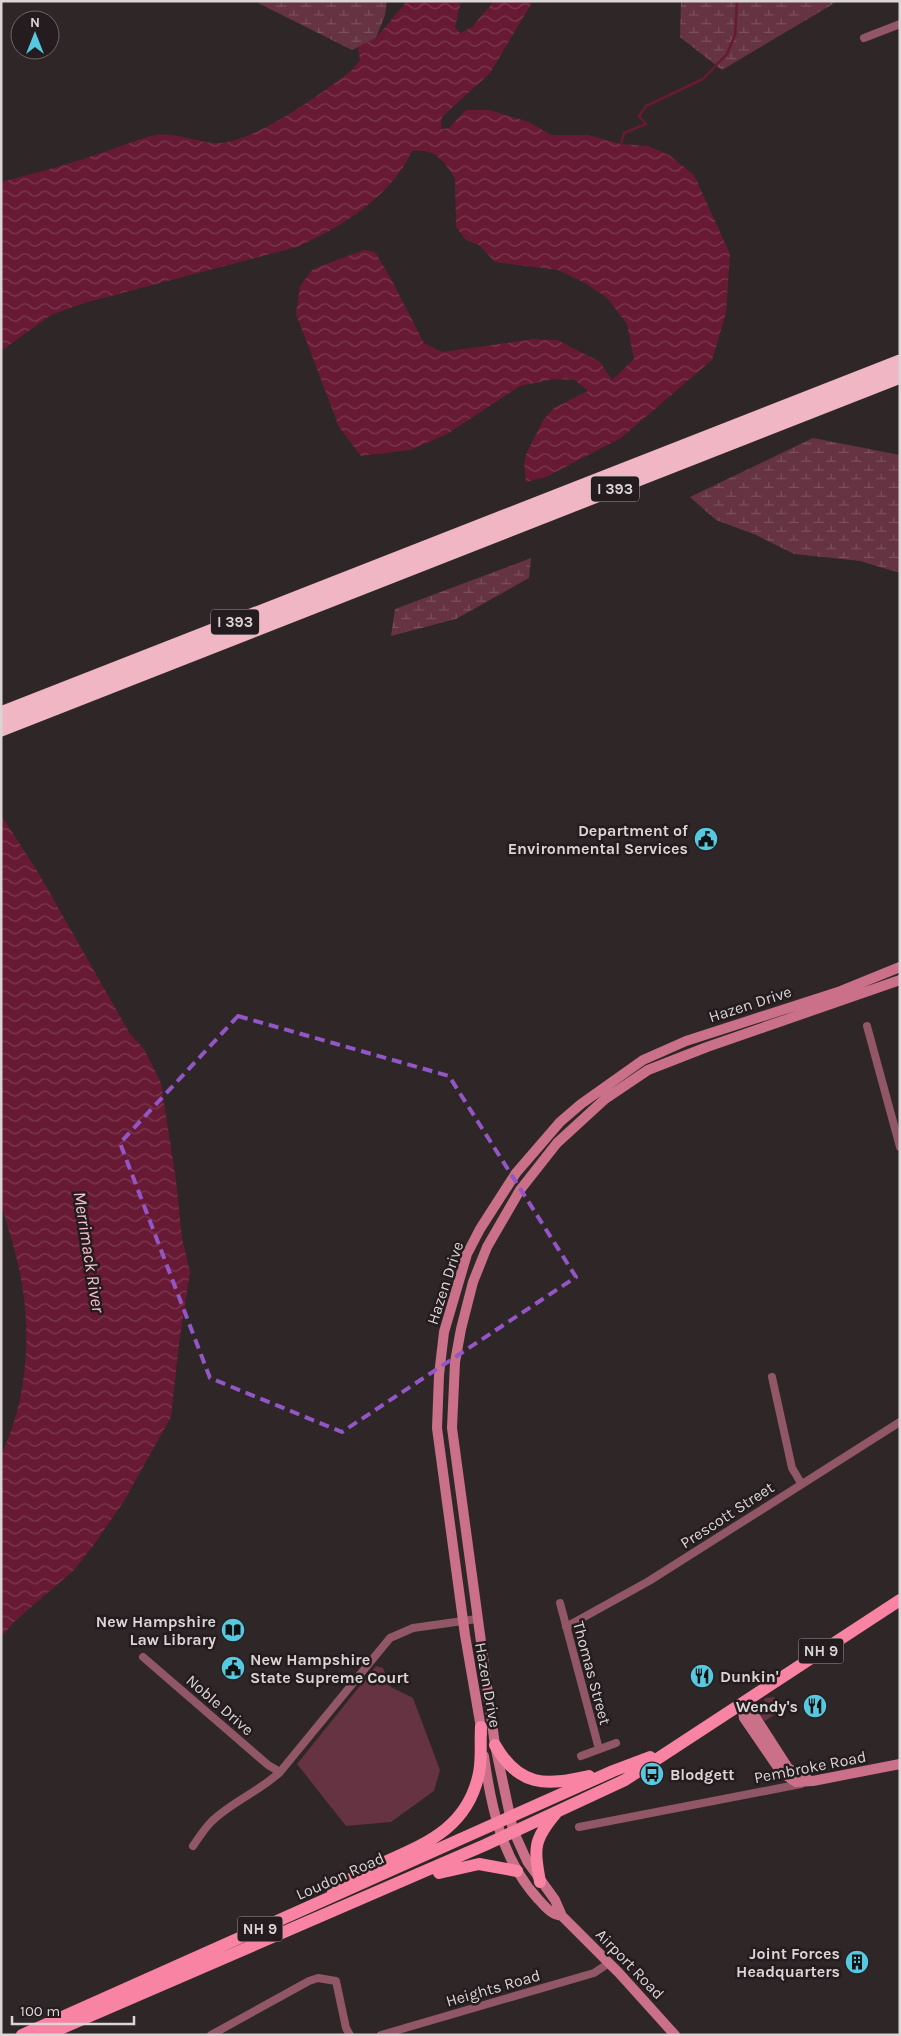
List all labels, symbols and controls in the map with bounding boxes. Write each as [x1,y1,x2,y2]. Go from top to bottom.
north arrow [10,10,60,60]
text: N [30,14,40,31]
road number: I 393 [591,476,639,502]
road number: I 393 [211,610,259,634]
place label: Department of Environmental Services [508,821,688,858]
public building icon: Department of Environmental Services [693,826,719,852]
street label: Hazen Drive [706,982,794,1026]
water label: Merrimack River [69,1190,110,1315]
street label: Hazen Drive [423,1239,467,1327]
street label: Prescott Street [677,1478,777,1552]
place label: New Hampshire Law Library [96,1612,216,1649]
library icon: New Hampshire Law Library [220,1617,246,1643]
street label: Thomas Street [569,1619,615,1727]
road number: NH 9 [798,1638,844,1664]
street label: Hazen Drive [471,1641,505,1729]
place label: New Hampshire State Supreme Court [250,1650,409,1687]
public building icon: New Hampshire State Supreme Court [220,1655,246,1681]
restaurant icon: Dunkin' [689,1663,715,1689]
place label: Dunkin' [720,1667,779,1686]
street label: Noble Drive [182,1671,258,1739]
restaurant icon: Wendy's [802,1693,828,1719]
place label: Wendy's [736,1697,798,1716]
street label: Pembroke Road [752,1747,868,1787]
bus stop icon: Blodgett [639,1761,665,1787]
place label: Blodgett [670,1765,735,1784]
street label: Loudon Road [293,1848,387,1904]
road number: NH 9 [238,1916,282,1942]
street label: Airport Road [592,1925,668,2003]
place label: Joint Forces Headquarters [736,1944,840,1981]
building icon: Joint Forces Headquarters [844,1949,870,1975]
street label: Heights Road [444,1965,542,2011]
scale bar [12,1994,135,2026]
text: 100 m [20,2002,60,2020]

